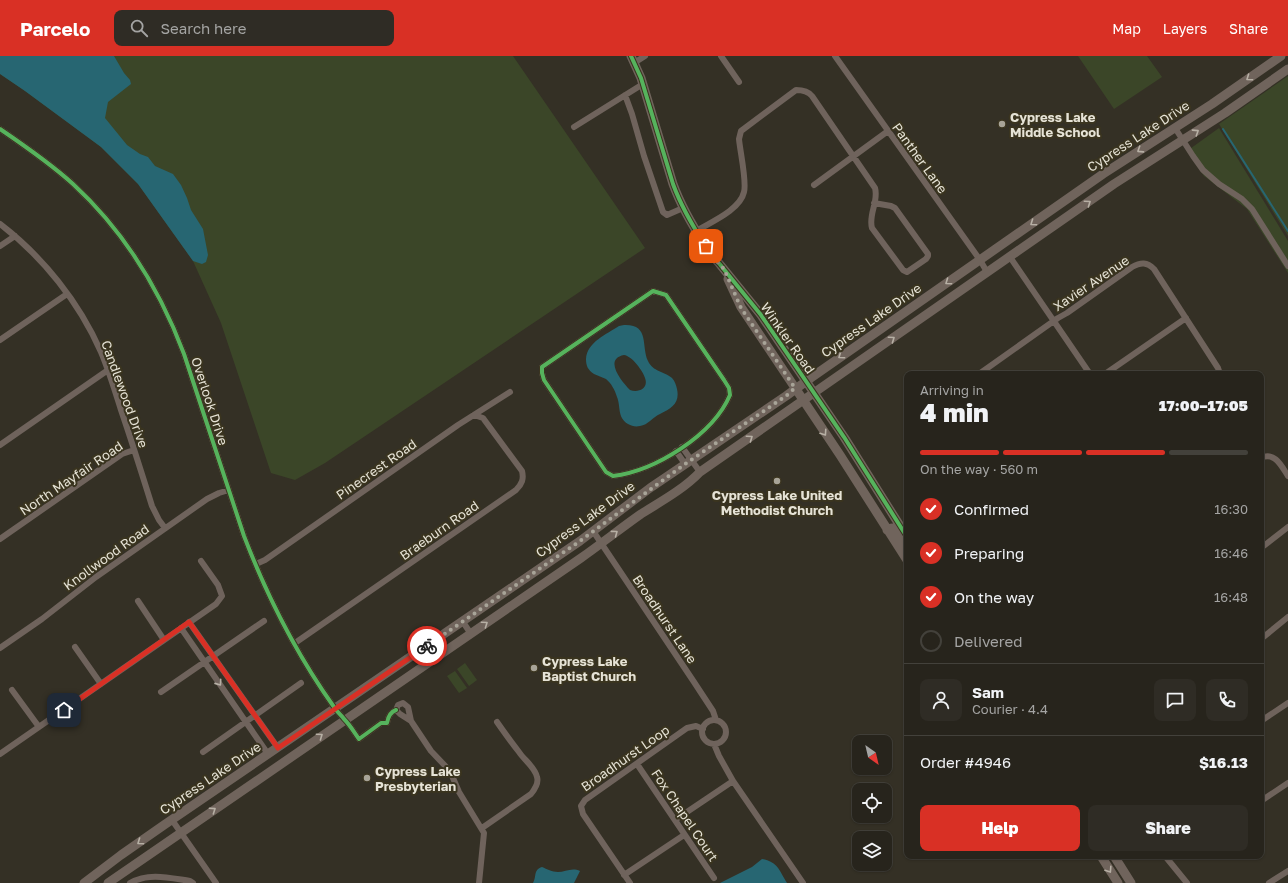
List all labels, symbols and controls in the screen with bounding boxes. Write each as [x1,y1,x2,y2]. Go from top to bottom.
search box [114,10,394,46]
text: Parcelo [20,17,90,40]
icon: search [128,17,150,39]
text: Search here [160,19,246,37]
text: Map [1112,20,1141,37]
text: Layers [1163,20,1207,37]
text: Share [1229,20,1268,37]
one-way arrow [1246,73,1253,80]
street label: Cypress Lake Drive [1084,97,1192,175]
place label: Cypress Lake Middle School [1010,109,1101,140]
marker: Cypress Lake Middle School [997,119,1007,129]
street label: Panther Lane [889,120,951,196]
one-way arrow [1192,129,1199,136]
one-way arrow [1137,145,1144,153]
one-way arrow [1083,201,1090,208]
one-way arrow [1030,218,1037,225]
pin [689,229,723,263]
icon: bag [695,235,717,257]
street label: Xavier Avenue [1050,252,1132,314]
one-way arrow [945,277,952,284]
street label: Cypress Lake Drive [818,279,924,361]
street label: Winkler Road [758,299,818,377]
one-way arrow [888,336,895,344]
street label: Candlewood Drive [98,338,152,450]
one-way arrow [838,351,845,359]
street label: Overlook Drive [188,355,232,447]
text: Arriving in [920,382,984,398]
text: 17:00–17:05 [1159,396,1248,414]
text: 4 min [920,397,989,428]
one-way arrow [820,428,827,435]
street label: Pinecrest Road [333,435,419,503]
one-way arrow [745,436,752,443]
street label: North Mayfair Road [16,438,126,518]
text: On the way · 560 m [920,461,1038,477]
marker: Cypress Lake United Methodist Church [772,476,782,486]
street label: Cypress Lake Drive [532,478,638,560]
place label: Cypress Lake United Methodist Church [712,487,842,518]
street label: Braeburn Road [397,497,481,563]
icon: check [920,498,942,520]
text: Confirmed [954,500,1029,518]
text: 16:30 [1214,501,1248,517]
street label: Knollwood Road [60,521,152,593]
one-way arrow [610,531,617,538]
icon: check [920,542,942,564]
text: Preparing [954,544,1024,562]
text: 16:46 [1214,545,1248,561]
street label: Broadhurst Lane [629,572,701,666]
icon: check [920,586,942,608]
text: On the way [954,588,1034,606]
text: 16:48 [1214,589,1248,605]
one-way arrow [481,622,488,629]
courier [407,626,447,666]
text: Delivered [954,632,1022,650]
icon: bike [416,635,438,657]
place label: Cypress Lake Baptist Church [542,653,636,684]
marker: Cypress Lake Baptist Church [529,663,539,673]
one-way arrow [214,679,221,686]
button: person [920,679,962,721]
button: chat [1154,679,1196,721]
button: phone [1206,679,1248,721]
text: Sam [972,683,1004,701]
pin [47,693,81,727]
icon: home [53,699,75,721]
text: Courier · 4.4 [972,701,1048,717]
street label: Broadhurst Loop [578,722,672,794]
one-way arrow [316,733,323,741]
north arrow [852,735,892,775]
map controls [852,735,892,871]
street label: Cypress Lake Drive [156,738,264,818]
text: Order #4946 [920,753,1011,771]
text: $16.13 [1199,753,1248,771]
place label: Cypress Lake Presbyterian [375,763,461,794]
street label: Fox Chapel Court [648,766,722,864]
marker: Cypress Lake Presbyterian [362,773,372,783]
button: locate [852,783,892,823]
button: Help [920,805,1080,851]
button: Share [1088,805,1248,851]
one-way arrow [209,807,216,815]
button: layers [852,831,892,871]
one-way arrow [137,837,144,845]
one-way arrow [1105,865,1112,872]

